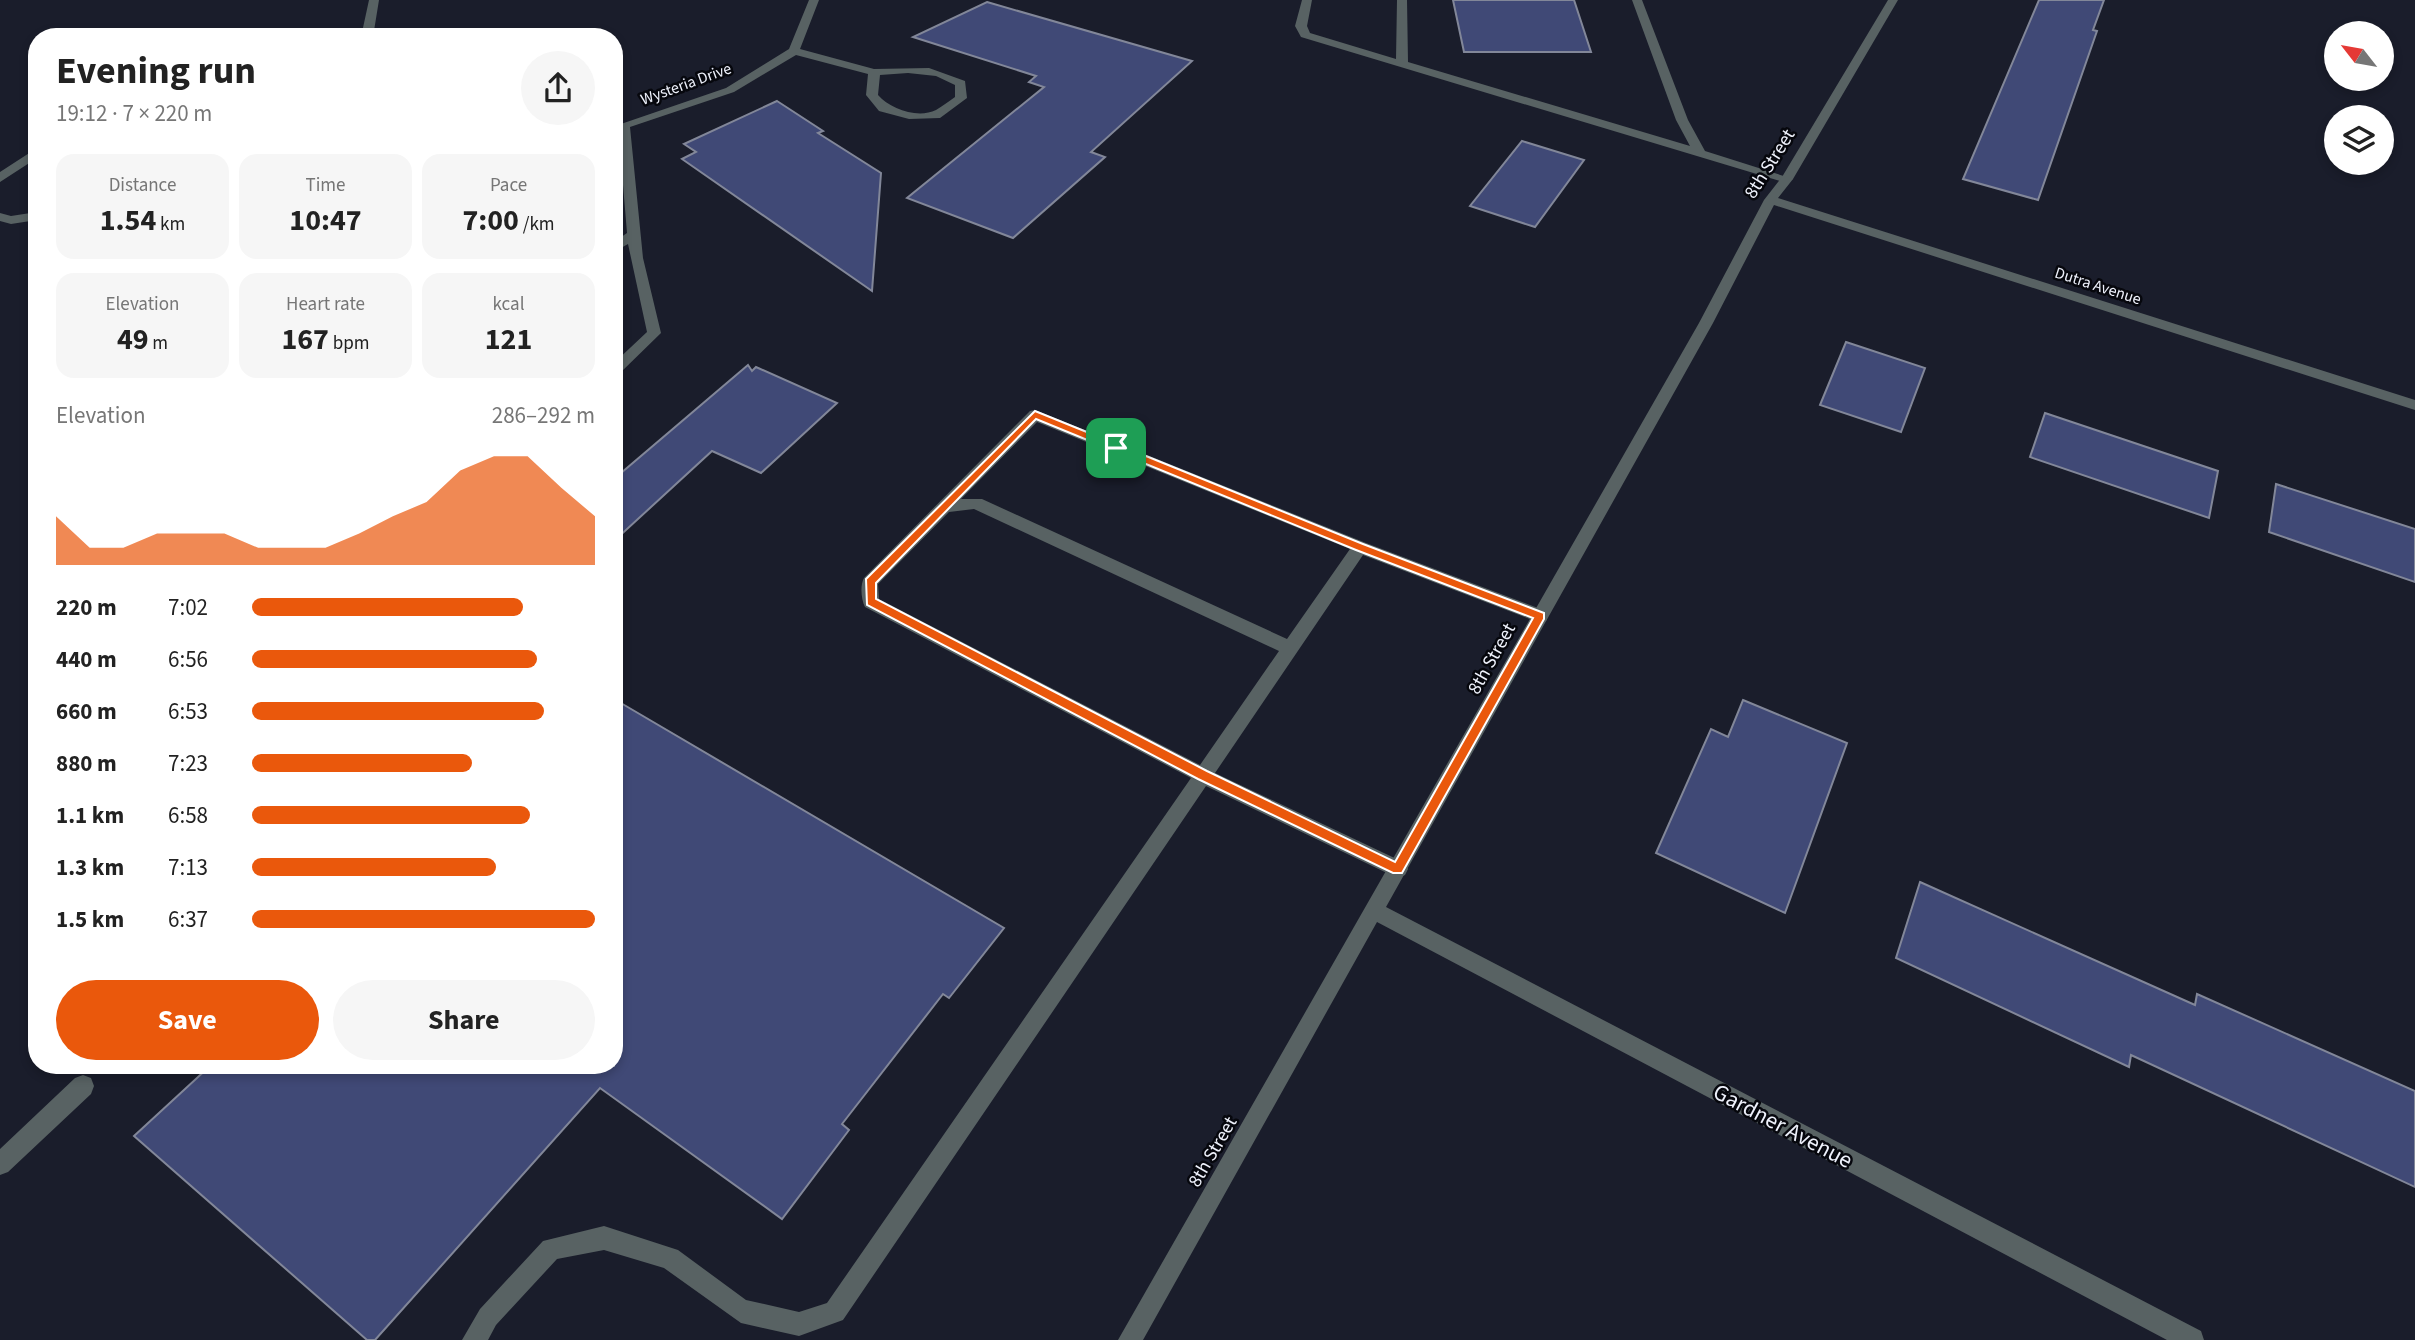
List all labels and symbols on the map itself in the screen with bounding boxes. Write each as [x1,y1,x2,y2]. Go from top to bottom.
north arrow [2324,21,2394,91]
street label: Wysteria Drive [638,57,734,111]
street label: 8th Street [1738,123,1802,204]
street label: Dutra Avenue [2052,262,2144,310]
pin [1086,418,1146,478]
street label: 8th Street [1461,618,1523,699]
street label: Gardner Avenue [1707,1075,1859,1177]
street label: 8th Street [1182,1111,1244,1192]

